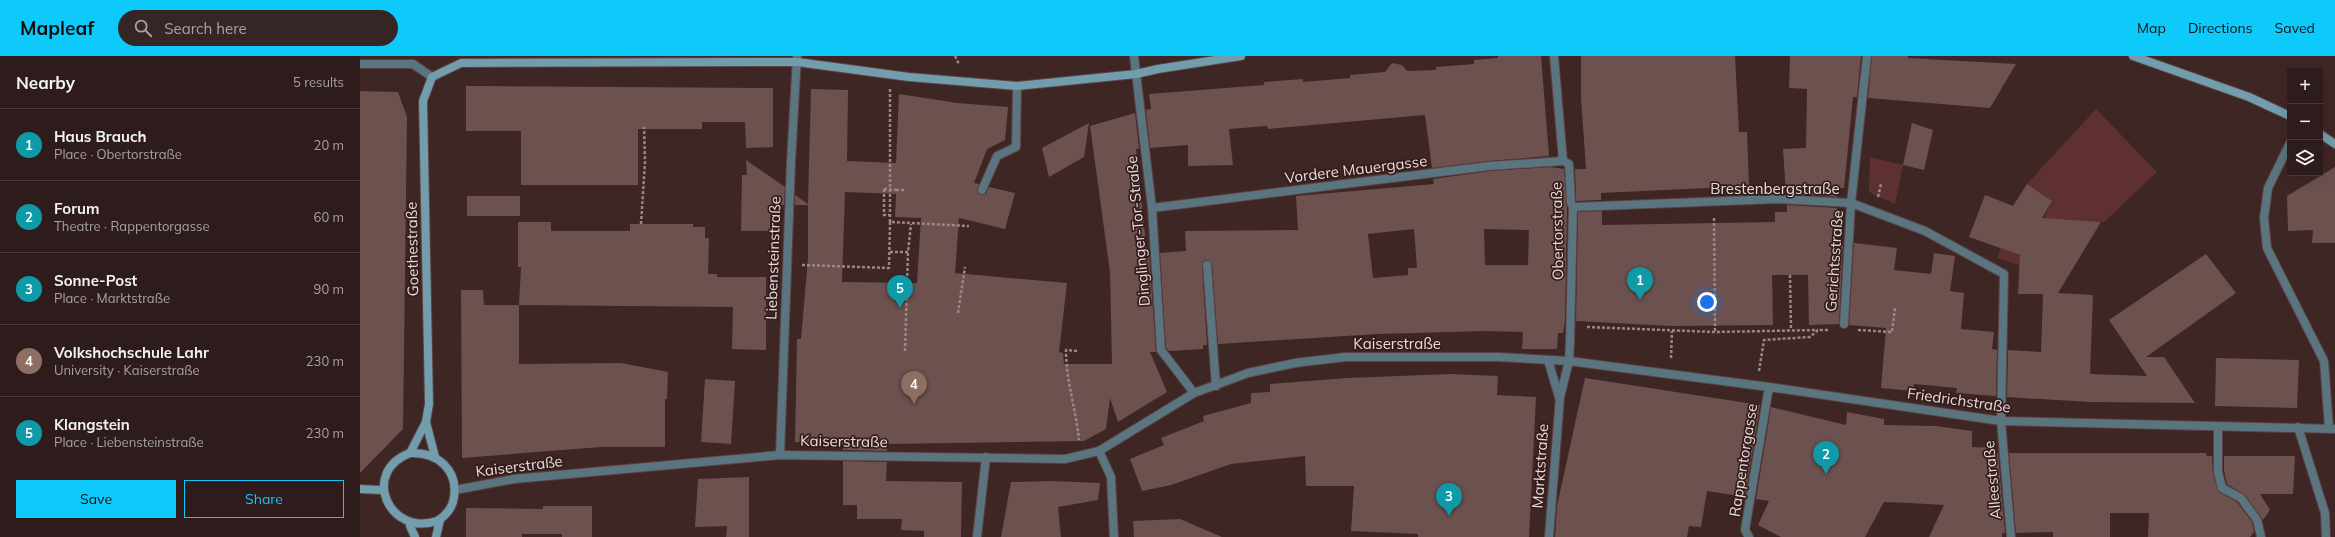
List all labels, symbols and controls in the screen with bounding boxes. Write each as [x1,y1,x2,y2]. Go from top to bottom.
search box [118,10,398,46]
text: Mapleaf [20,16,94,40]
icon: search [132,17,154,39]
text: Search here [164,19,247,38]
text: Map [2137,19,2166,37]
text: Directions [2188,19,2253,37]
text: Saved [2275,19,2315,37]
map controls [2287,68,2323,176]
button: + [2287,68,2323,104]
text: Nearby [16,72,75,93]
text: 5 results [293,74,344,90]
button: − [2287,104,2323,140]
text: Haus Brauch [54,127,147,146]
text: 1 [25,137,33,153]
text: 20 m [314,137,344,153]
button: layers [2287,140,2323,176]
text: Place · Obertorstraße [54,146,182,162]
street label: Vordere Mauergasse [1284,151,1428,187]
street label: Dinglinger-Tor-Straße [1122,155,1154,307]
street label: Brestenbergstraße [1710,179,1840,198]
street label: Obertorstraße [1547,182,1567,280]
street label: Liebensteinstraße [761,196,785,320]
text: Forum [54,199,100,218]
street label: Goethestraße [402,202,422,296]
text: 2 [25,209,33,225]
text: 60 m [314,209,344,225]
street label: Gerichtsstraße [1821,210,1847,312]
text: Theatre · Rappentorgasse [54,218,210,234]
pin: 1 [1627,267,1653,300]
text: Sonne-Post [54,271,137,290]
pin: 5 [887,275,913,308]
text: 3 [25,281,33,297]
text: 90 m [314,281,344,297]
text: Place · Marktstraße [54,290,170,306]
your location [1697,292,1717,312]
street label: Kaiserstraße [1353,334,1441,353]
text: Volkshochschule Lahr [54,343,209,362]
text: 4 [25,353,33,369]
text: 230 m [306,353,344,369]
text: University · Kaiserstraße [54,362,200,378]
pin: 4 [901,371,927,404]
street label: Friedrichstraße [1906,383,2012,417]
street label: Rappentorgasse [1725,402,1761,518]
text: Klangstein [54,415,130,434]
street label: Marktstraße [1528,423,1552,509]
text: 5 [25,425,33,441]
text: 230 m [306,425,344,441]
street label: Kaiserstraße [800,431,888,451]
text: Place · Liebensteinstraße [54,434,204,450]
street label: Alleestraße [1979,440,2005,520]
pin: 2 [1813,441,1839,474]
street label: Kaiserstraße [474,451,564,481]
button: Save [16,480,176,518]
button: Share [184,480,344,518]
pin: 3 [1436,483,1462,516]

